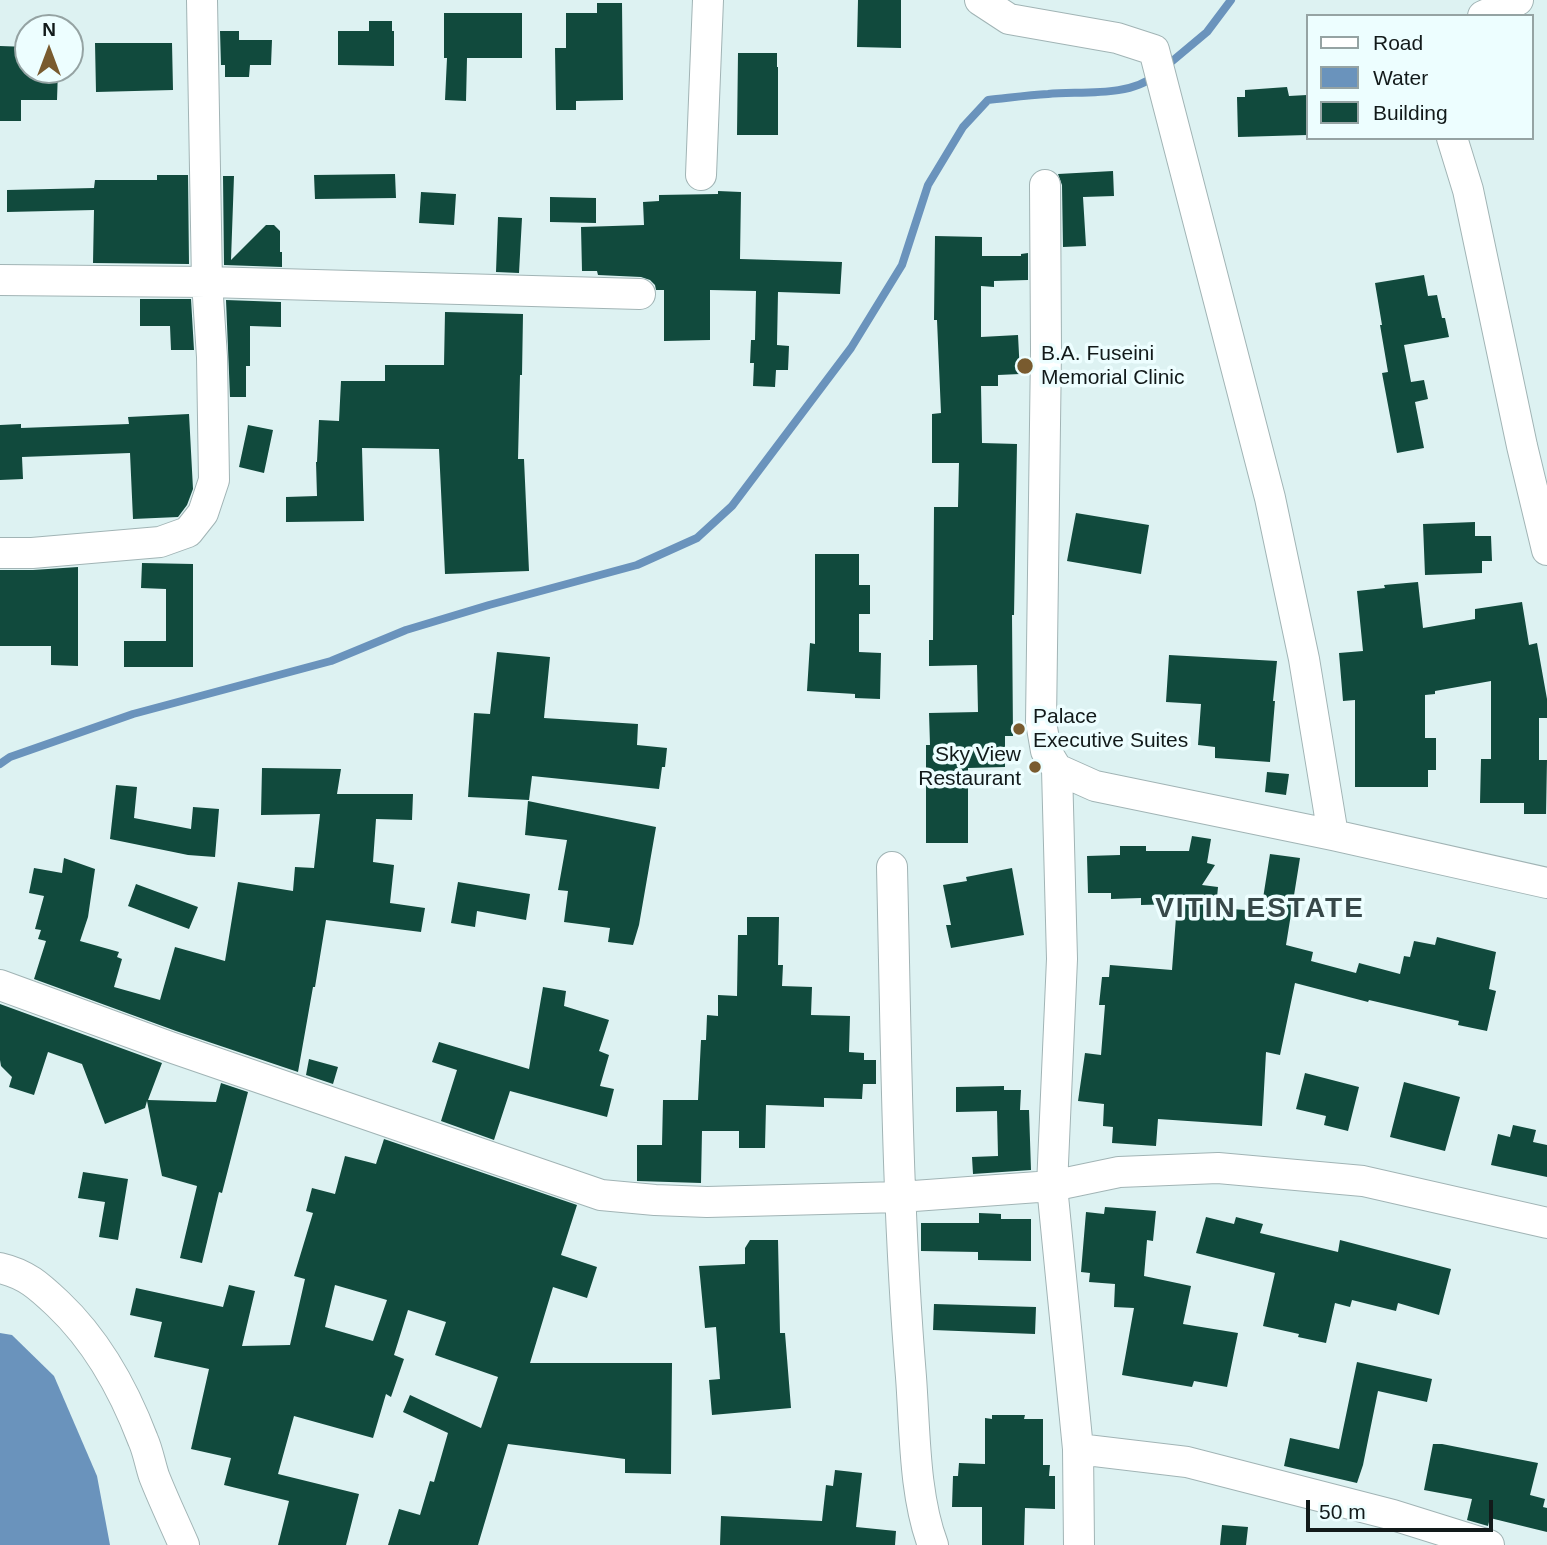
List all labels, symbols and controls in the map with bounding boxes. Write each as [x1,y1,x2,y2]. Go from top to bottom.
north arrow [14,14,84,84]
legend [1306,14,1533,140]
text: N [42,19,56,40]
text: Road [1373,31,1423,54]
text: Water [1373,66,1428,89]
text: Building [1373,101,1448,124]
place label: B.A. Fuseini Memorial Clinic [1041,341,1185,391]
marker: B.A. Fuseini Memorial Clinic [1015,356,1035,376]
place label: Palace Executive Suites [1033,704,1188,754]
marker: Palace Executive Suites [1011,721,1027,737]
place label: Sky View Restaurant [918,742,1021,792]
marker: Sky View Restaurant [1027,759,1043,775]
district label: VITIN ESTATE [1157,892,1363,926]
scale bar [1309,1486,1496,1530]
text: 50 m [1319,1500,1366,1523]

